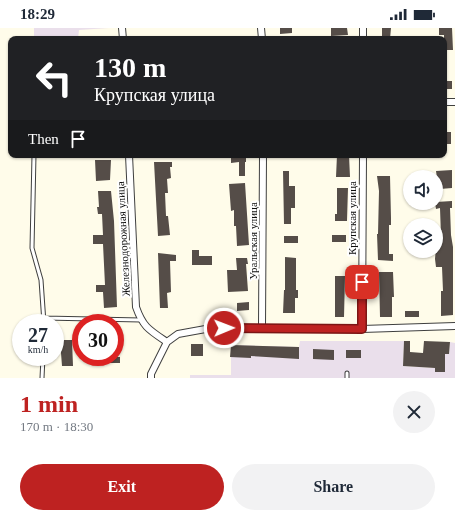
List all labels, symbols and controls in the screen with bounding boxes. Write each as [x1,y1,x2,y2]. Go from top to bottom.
text: 18:29 [20,6,55,22]
icon: left [28,52,80,104]
text: 130 m [94,52,166,83]
text: Крупская улица [94,85,215,105]
icon: arrive [67,128,89,150]
text: Then [28,131,59,147]
map controls [403,170,443,258]
button: sound [403,170,443,210]
street label: Железнодорожная улица [114,181,132,297]
street label: Крупская улица [346,181,358,255]
street label: Уральская улица [247,202,259,280]
button: layers [403,218,443,258]
pin [345,265,379,299]
icon: arrive [351,271,373,293]
position arrow [203,307,245,349]
speed limit sign: 30 [72,314,124,366]
text: 27 [28,324,48,346]
text: km/h [28,344,48,355]
text: 1 min [20,391,78,417]
button: close [393,391,435,433]
text: 170 m · 18:30 [20,419,93,434]
button: Exit [20,464,224,510]
button: Share [232,464,435,510]

